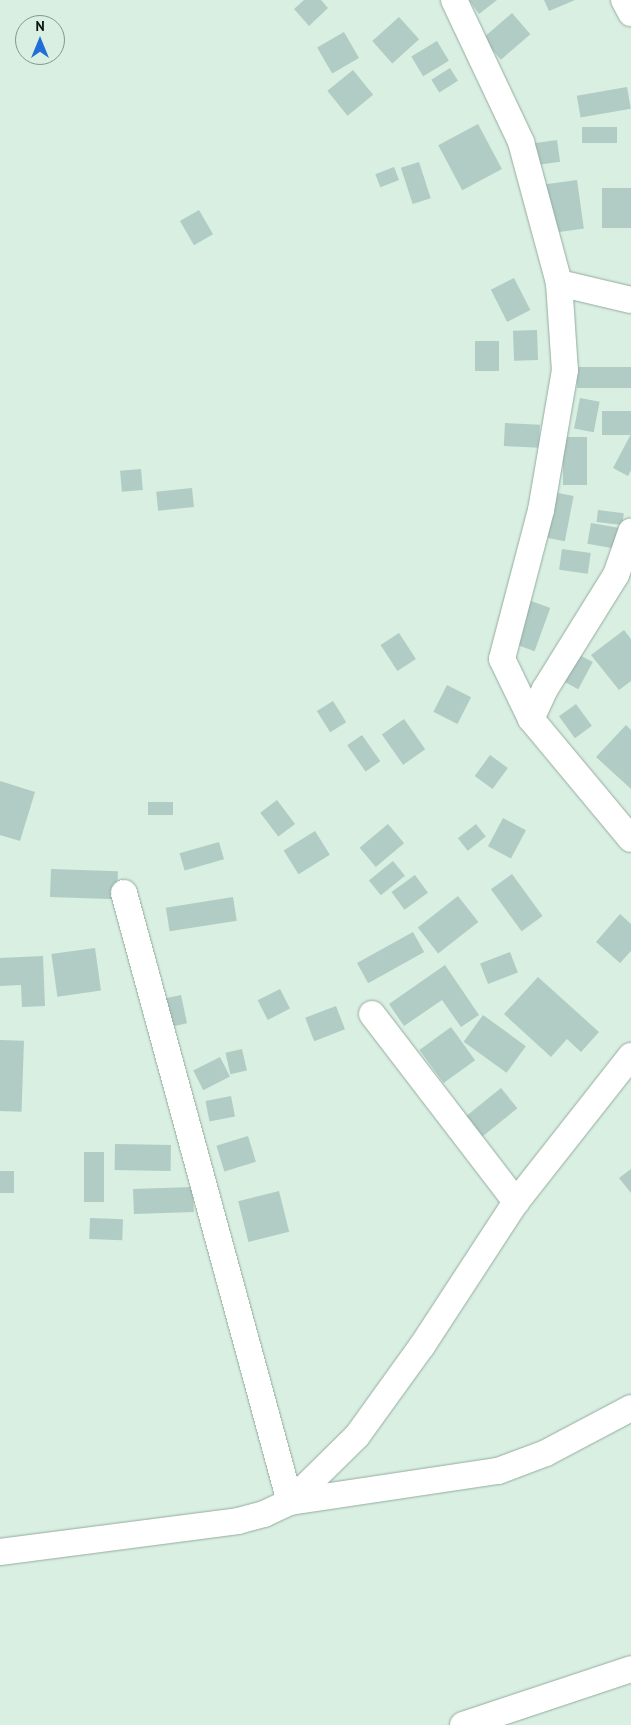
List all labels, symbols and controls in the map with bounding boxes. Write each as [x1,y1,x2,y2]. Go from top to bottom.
north arrow [15,15,65,65]
text: N [35,17,45,35]

